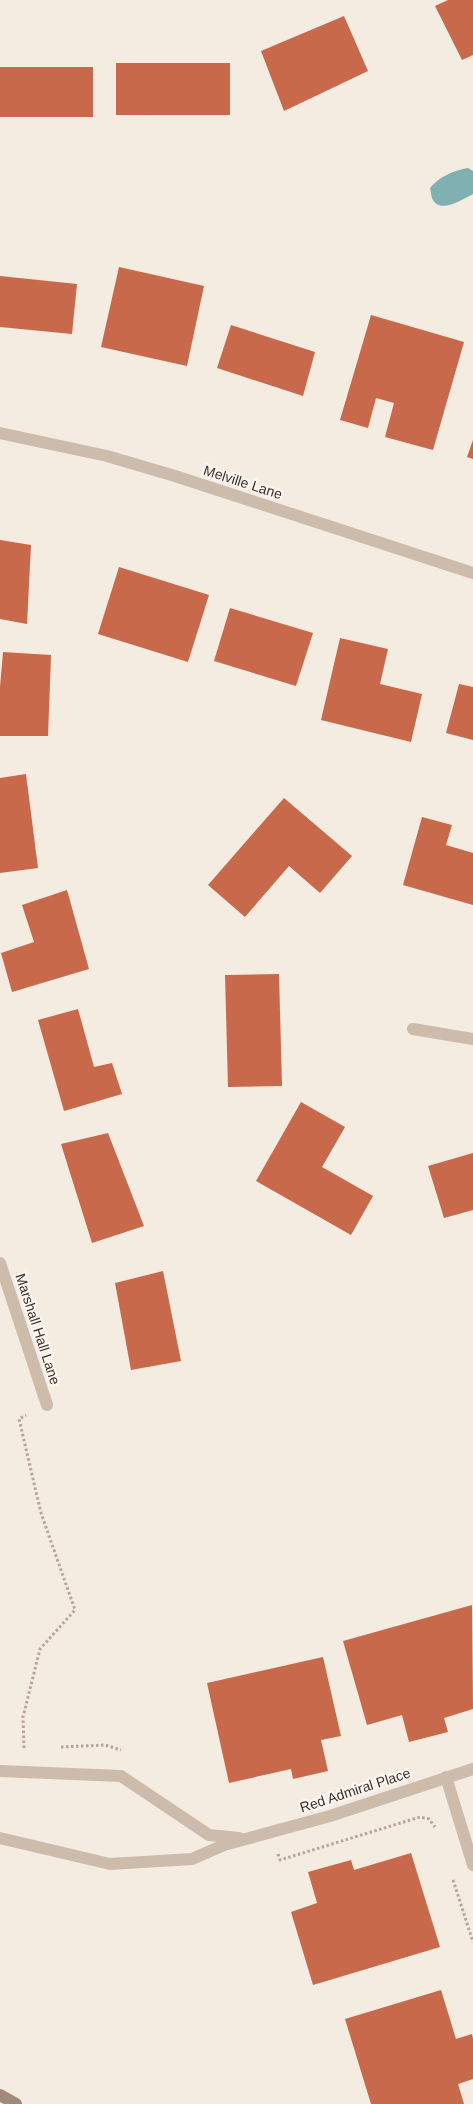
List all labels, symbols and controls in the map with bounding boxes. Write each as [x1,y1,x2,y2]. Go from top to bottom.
street label: Melville Lane [202,462,285,502]
street label: Marshall Hall Lane [12,1271,64,1387]
street label: Red Admiral Place [298,1765,412,1815]

